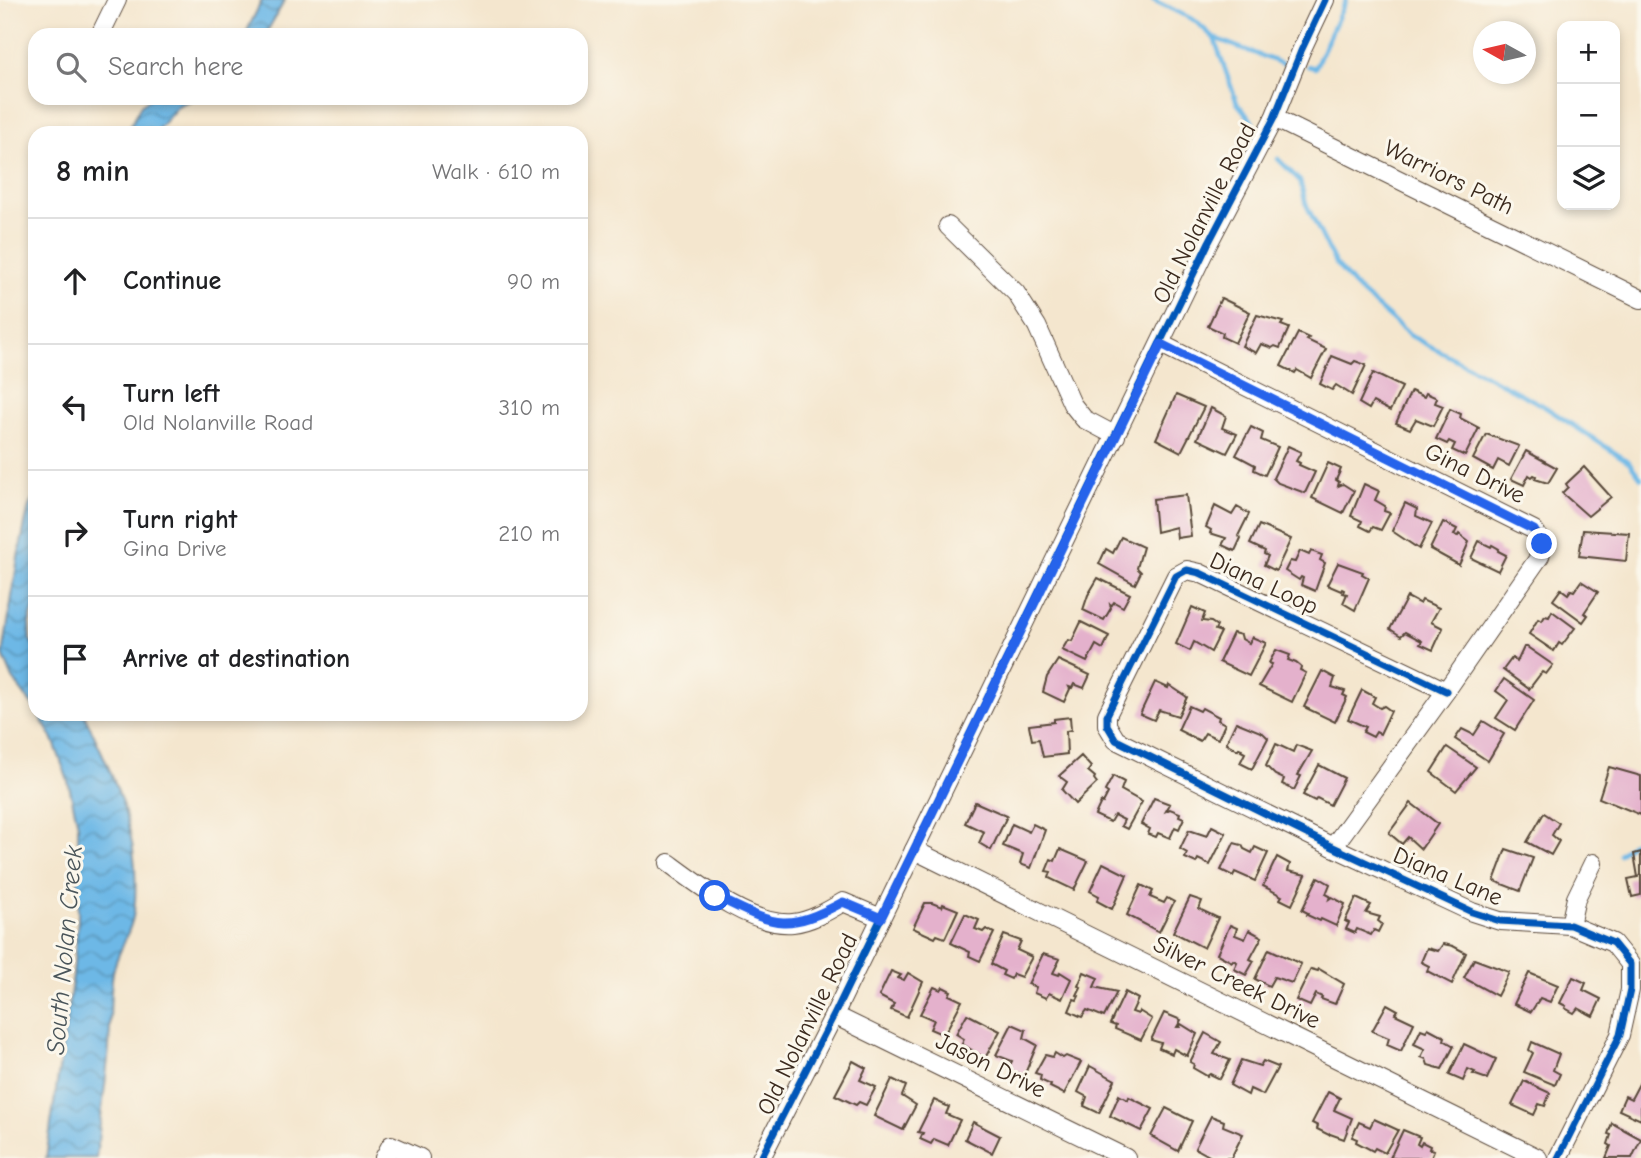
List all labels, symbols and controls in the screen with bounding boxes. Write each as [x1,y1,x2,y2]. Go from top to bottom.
north arrow [1473,21,1536,84]
map controls [1557,21,1620,210]
button: + [1557,21,1620,84]
search box [28,28,588,105]
icon: search [52,48,90,86]
text: Search here [108,52,243,82]
button: − [1557,84,1620,147]
street label: Old Nolanville Road [1146,118,1262,308]
street label: Warriors Path [1380,134,1518,220]
button: layers [1557,147,1620,210]
text: 8 min [56,154,130,189]
text: Walk · 610 m [432,158,560,185]
icon: ahead [56,262,94,300]
text: Continue [123,266,221,296]
text: 90 m [507,268,560,295]
text: Turn left [123,379,220,409]
icon: left [56,388,94,426]
text: 310 m [499,394,560,421]
text: Old Nolanville Road [123,409,313,436]
street label: Gina Drive [1420,437,1530,509]
text: Turn right [123,505,237,535]
icon: right [56,514,94,552]
text: 210 m [498,520,560,547]
route end [1526,528,1557,559]
text: Gina Drive [123,535,226,562]
street label: Diana Loop [1205,546,1323,620]
icon: arrive [56,640,94,678]
text: Arrive at destination [123,644,350,674]
street label: Diana Lane [1389,840,1507,912]
water label: South Nolan Creek [41,844,89,1056]
route start [699,880,730,911]
street label: Old Nolanville Road [751,929,863,1119]
street label: Silver Creek Drive [1149,929,1325,1035]
street label: Jason Drive [931,1026,1051,1104]

